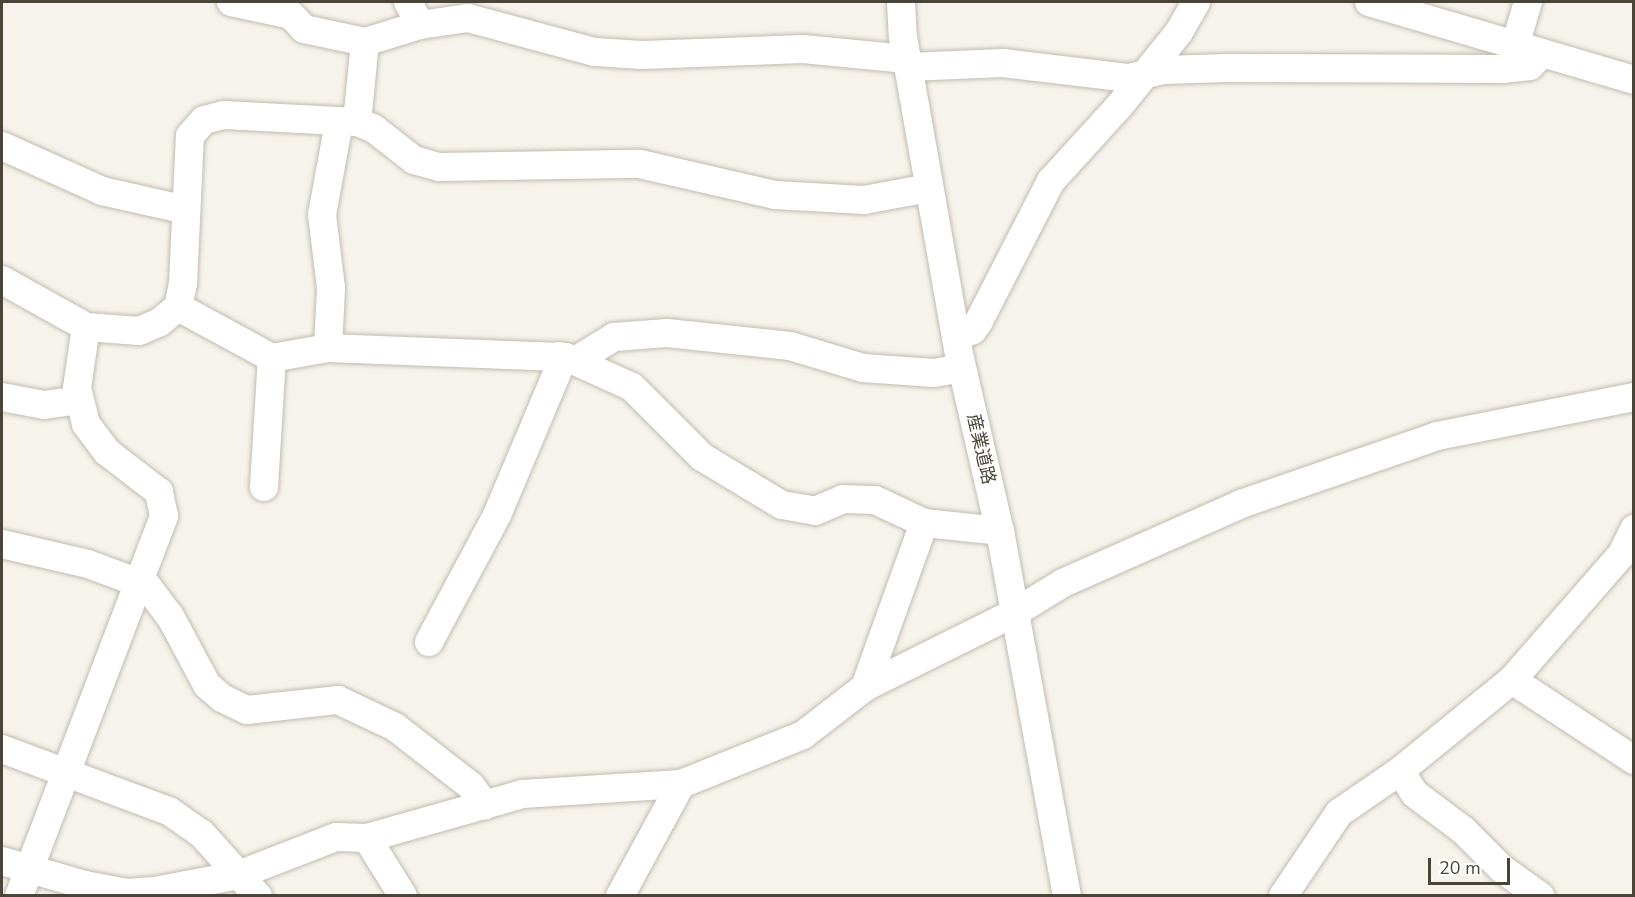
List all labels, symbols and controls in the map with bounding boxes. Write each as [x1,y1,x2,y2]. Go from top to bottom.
street label: 産業道路 [962,411,1000,487]
scale bar [1431,846,1514,884]
text: 20 m [1439,856,1481,880]

